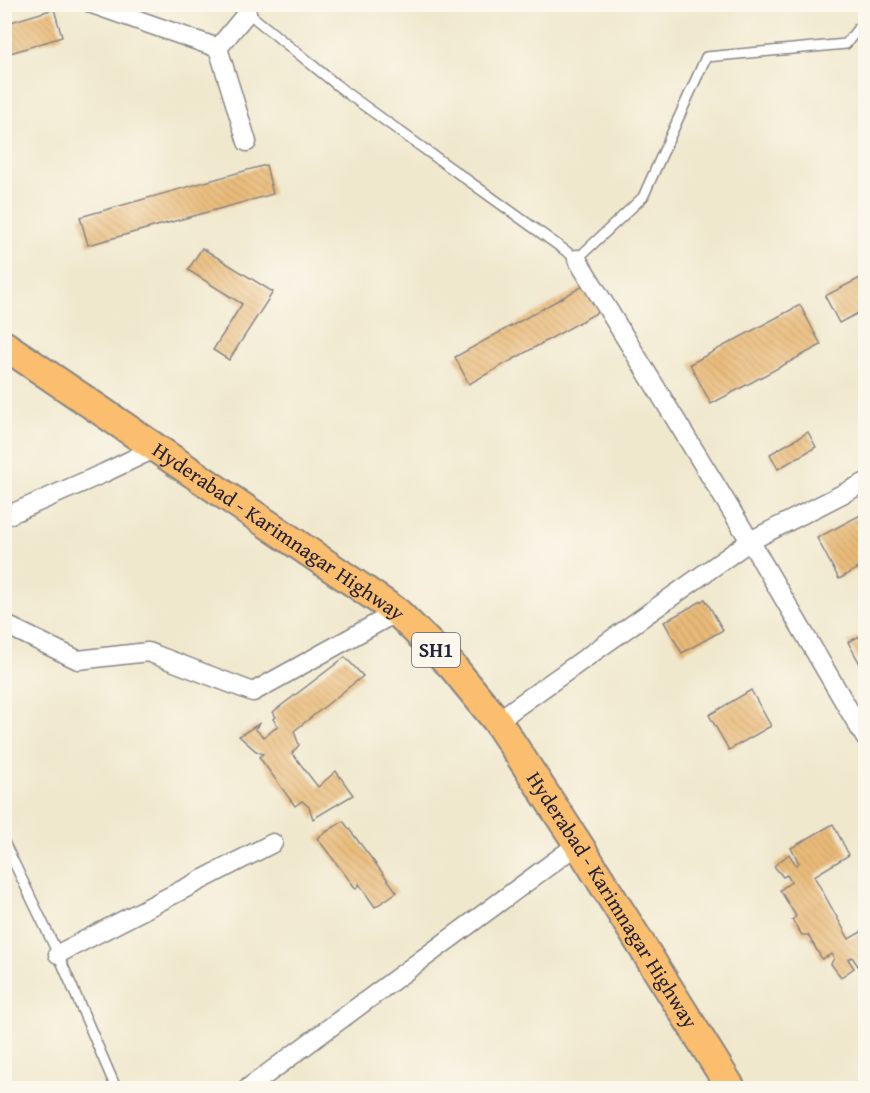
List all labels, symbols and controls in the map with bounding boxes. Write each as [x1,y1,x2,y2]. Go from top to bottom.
street label: Hyderabad - Karimnagar Highway [147,434,413,628]
road number: SH1 [412,633,460,667]
street label: Hyderabad - Karimnagar Highway [519,765,706,1035]

